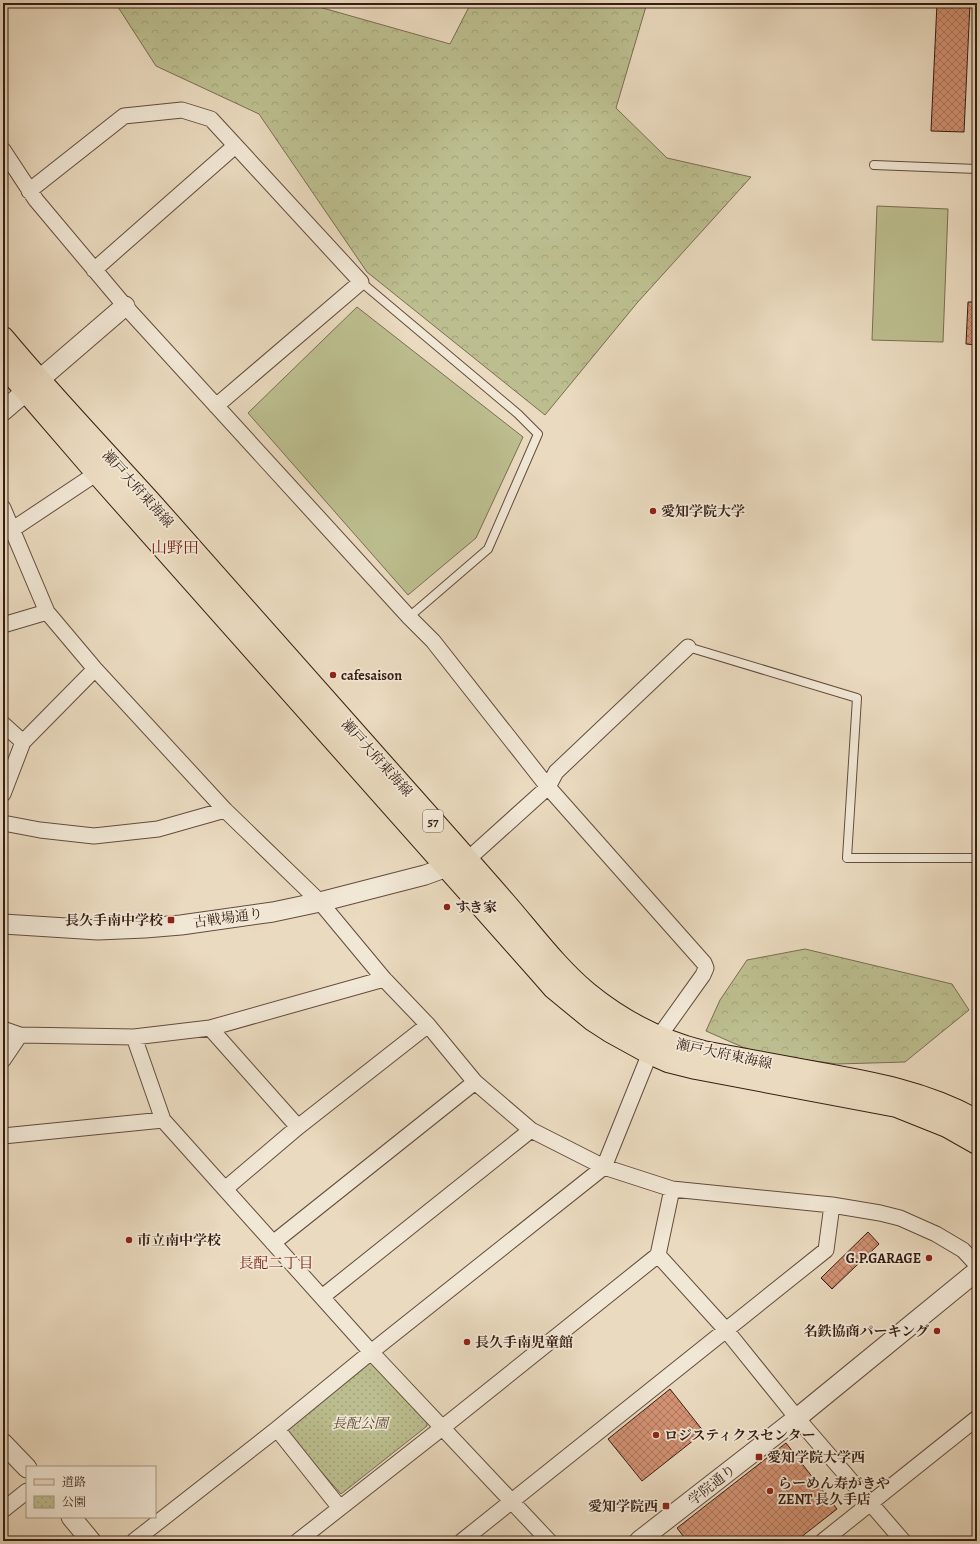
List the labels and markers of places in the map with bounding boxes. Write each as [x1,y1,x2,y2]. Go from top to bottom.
place label: 愛知学院大学 [661,502,745,521]
marker: 愛知学院大学 [648,506,658,516]
place label: cafesaison [341,666,402,685]
marker: cafesaison [328,670,338,680]
place label: すき家 [455,898,497,917]
marker: すき家 [442,902,452,912]
place label: 長久手南中学校 [65,911,163,930]
marker: 長久手南中学校 [166,915,176,925]
place label: 市立南中学校 [137,1231,221,1250]
marker: 市立南中学校 [124,1235,134,1245]
place label: G.P.GARAGE [846,1249,921,1268]
marker: G.P.GARAGE [924,1253,934,1263]
place label: 名鉄協商パーキング [803,1322,929,1341]
marker: 名鉄協商パーキング [932,1326,942,1336]
place label: 長久手南児童館 [475,1333,573,1352]
marker: 長久手南児童館 [462,1337,472,1347]
place label: ロジスティクスセンター [664,1426,815,1445]
marker: ロジスティクスセンター [651,1430,661,1440]
place label: 愛知学院大学西 [767,1448,865,1467]
marker: 愛知学院大学西 [754,1452,764,1462]
place label: らーめん寿がきや ZENT 長久手店 [778,1474,890,1509]
marker: らーめん寿がきや ZENT 長久手店 [765,1486,775,1496]
place label: 愛知学院西 [588,1497,658,1516]
marker: 愛知学院西 [661,1501,671,1511]

